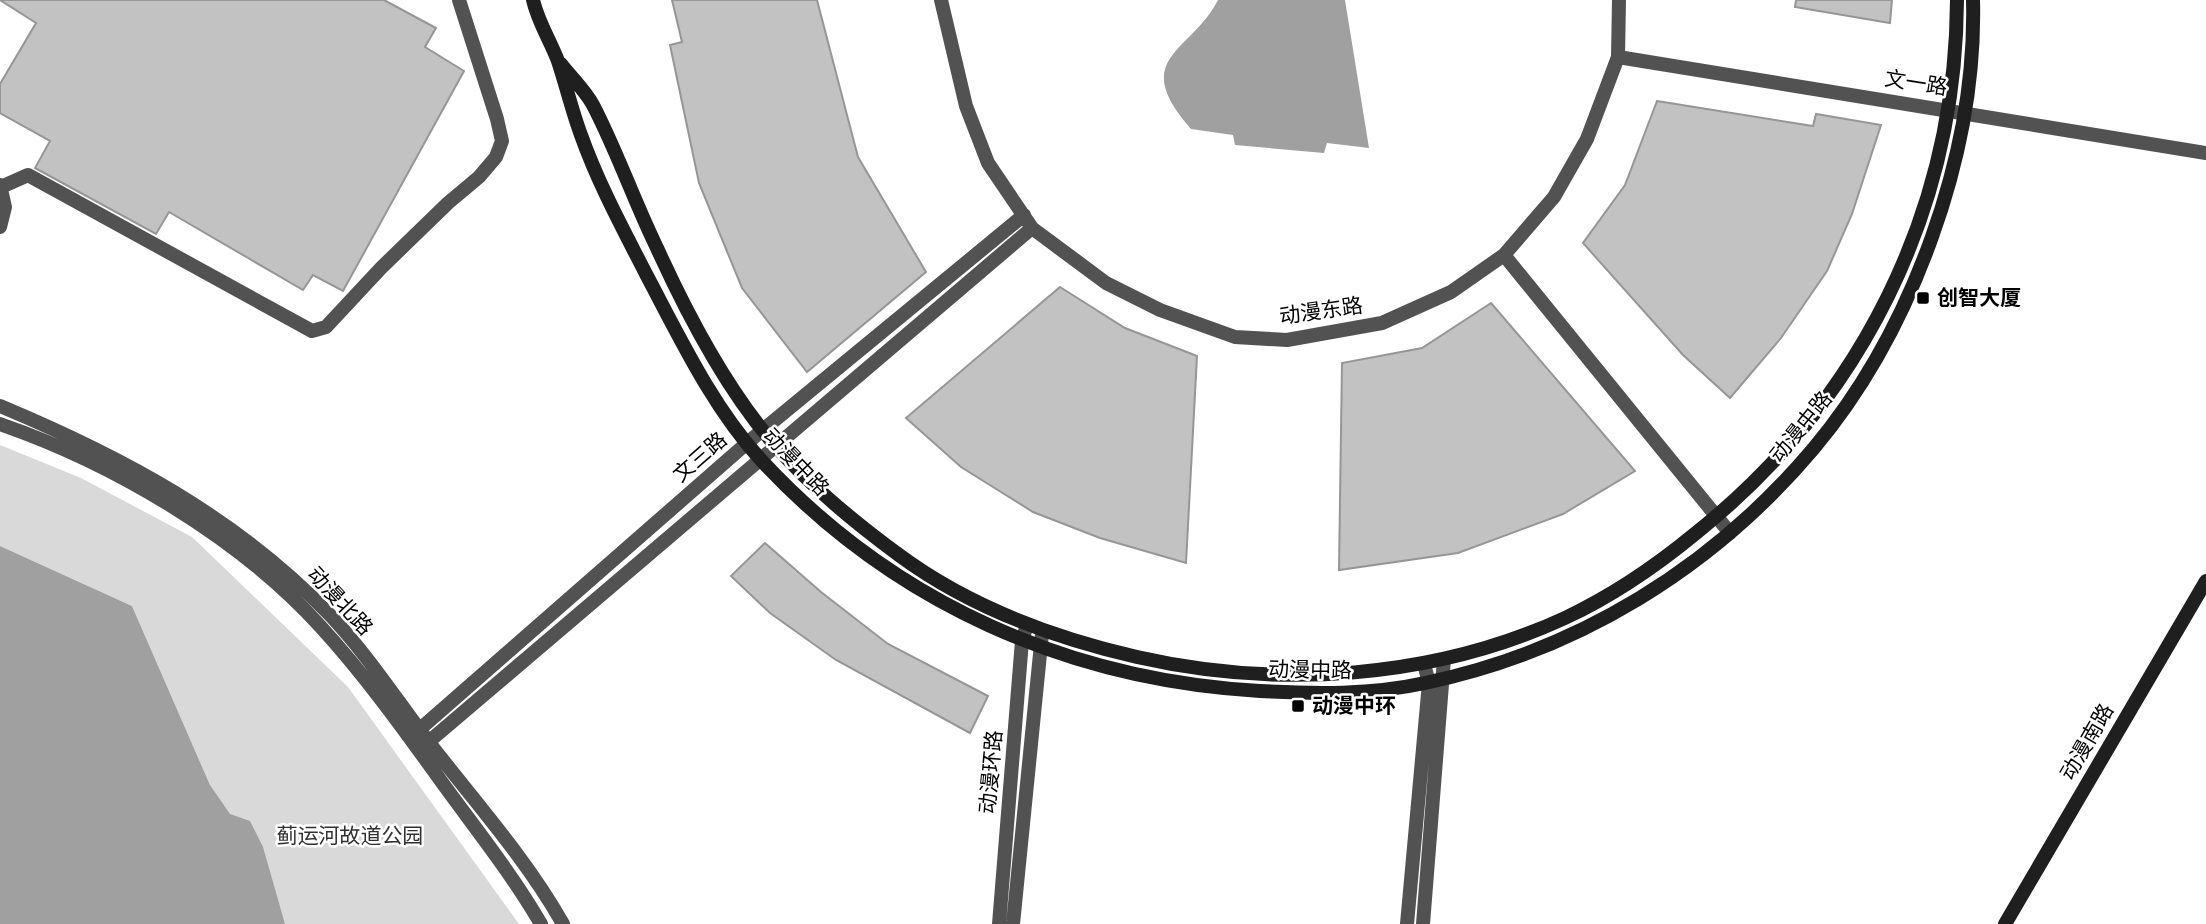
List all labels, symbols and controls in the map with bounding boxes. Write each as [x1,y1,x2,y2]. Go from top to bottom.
street label: 文一路 [1883,65,1949,101]
place label: 创智大厦 [1937,285,2021,311]
marker: 创智大厦 [1915,290,1931,306]
street label: 动漫东路 [1278,292,1364,330]
street label: 动漫中路 [1764,386,1838,468]
street label: 动漫中路 [757,423,835,501]
street label: 文三路 [668,427,732,487]
street label: 动漫北路 [302,561,378,641]
street label: 动漫中路 [1268,656,1352,684]
place label: 动漫中环 [1312,693,1396,719]
marker: 动漫中环 [1290,698,1306,714]
street label: 动漫南路 [2055,699,2119,785]
street label: 动漫环路 [974,729,1008,815]
park label: 蓟运河故道公园 [277,823,424,849]

